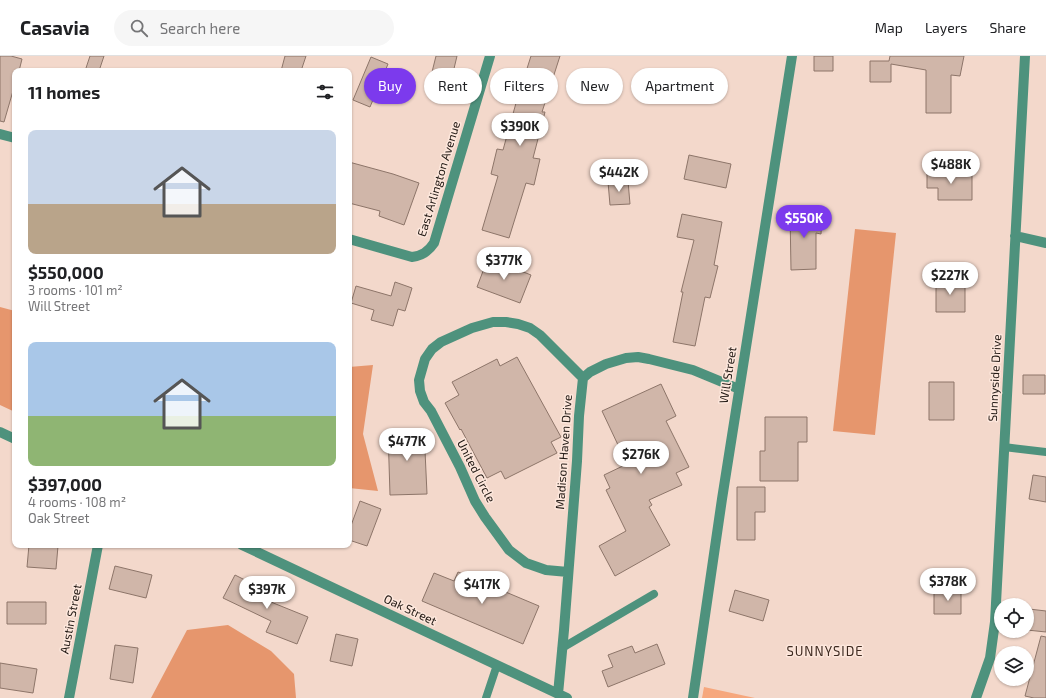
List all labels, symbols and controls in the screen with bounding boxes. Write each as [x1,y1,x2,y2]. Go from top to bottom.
search box [114,10,394,46]
text: Casavia [20,16,90,39]
icon: search [128,17,150,39]
text: Search here [160,19,240,37]
text: Map [875,19,903,36]
text: Layers [925,19,967,36]
text: Share [989,19,1026,36]
chip: Buy [364,68,416,104]
chip: Rent [424,68,482,104]
chip: Filters [490,68,558,104]
chip: New [566,68,623,104]
chip: Apartment [631,68,728,104]
icon: filters [314,81,336,103]
text: 11 homes [28,82,100,102]
pin: $390K [492,113,548,147]
text: $390K [500,118,540,134]
street label: East Arlington Avenue [414,119,462,238]
pin: $488K [923,151,979,185]
icon: home [146,156,218,228]
text: $488K [931,156,971,172]
pin: $442K [591,159,647,193]
text: $442K [599,164,639,180]
pin: $550K [776,205,832,239]
text: $550K [785,210,823,226]
pin: $377K [476,247,532,281]
text: $377K [486,252,522,268]
text: $550,000 [28,262,104,282]
pin: $227K [922,262,978,296]
text: $227K [931,267,969,283]
text: 3 rooms · 101 m² [28,282,123,298]
text: Will Street [28,298,90,314]
street label: Sunnyside Drive [985,334,1003,422]
street label: Will Street [716,345,738,404]
icon: home [146,368,218,440]
street label: Madison Haven Drive [552,394,574,510]
pin: $477K [379,428,435,462]
text: $477K [388,433,426,449]
street label: United Circle [455,437,499,504]
pin: $276K [613,441,669,475]
text: $276K [622,446,660,462]
text: $397,000 [28,474,102,494]
text: 4 rooms · 108 m² [28,494,126,510]
text: Oak Street [28,510,89,526]
pin: $378K [920,568,976,602]
pin: $417K [454,571,510,605]
text: $378K [929,573,967,589]
pin: $397K [239,576,295,610]
text: $417K [464,576,500,592]
text: $397K [248,581,286,597]
street label: Austin Street [56,582,84,655]
street label: Oak Street [382,591,439,628]
map controls [994,598,1034,686]
button: locate [994,598,1034,638]
district label: SUNNYSIDE [786,643,864,659]
button: layers [994,646,1034,686]

